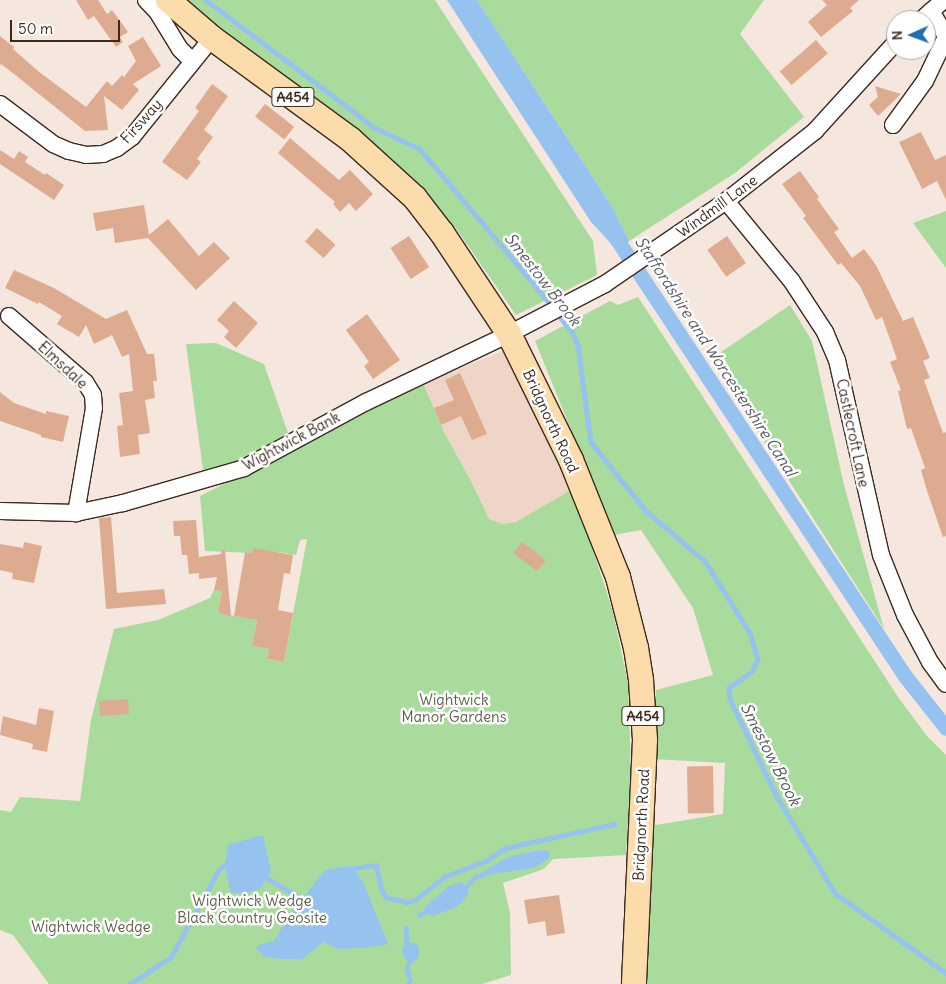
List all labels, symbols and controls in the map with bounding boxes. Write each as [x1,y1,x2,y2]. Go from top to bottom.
scale bar [12,10,122,42]
north arrow [886,10,936,60]
text: 50 m [18,19,53,38]
text: N [888,30,906,41]
road number: A454 [270,85,316,108]
street label: Firsway [116,95,166,147]
street label: Windmill Lane [673,171,761,241]
water label: Smestow Brook [501,229,585,329]
water label: Staffordshire and Worcestershire Canal [631,233,801,479]
street label: Elmsdale [35,338,91,392]
street label: Bridgnorth Road [519,366,583,476]
street label: Castlecroft Lane [833,377,873,489]
street label: Wightwick Bank [239,408,343,474]
park label: Wightwick Manor Gardens [401,690,507,725]
water label: Smestow Brook [737,699,805,809]
road number: A454 [620,704,666,728]
street label: Bridgnorth Road [629,769,653,881]
park label: Wightwick Wedge Black Country Geosite [177,891,327,926]
park label: Wightwick Wedge [31,918,151,936]

